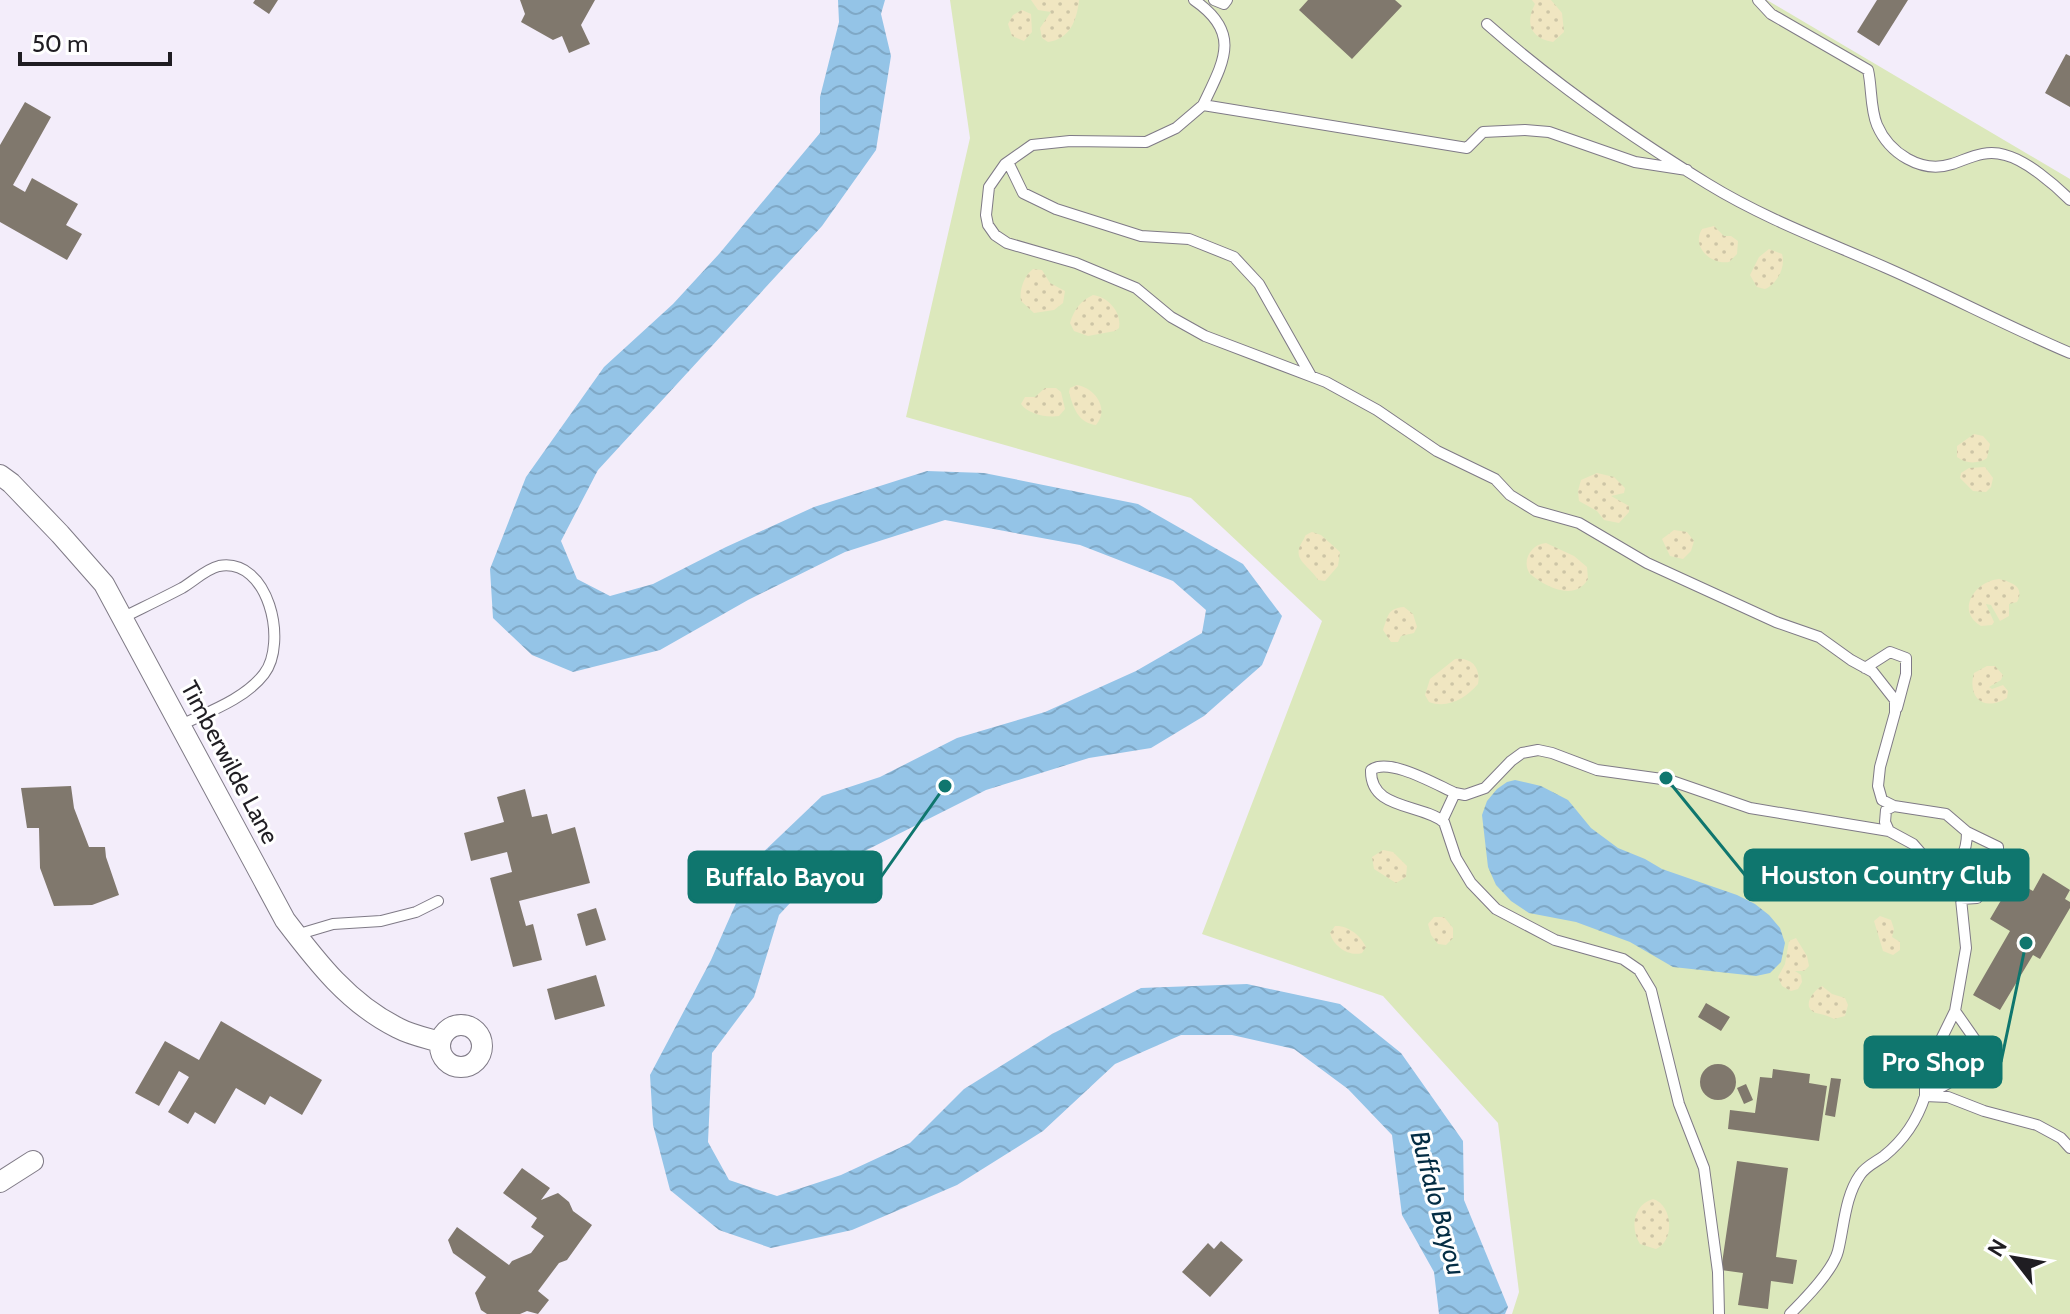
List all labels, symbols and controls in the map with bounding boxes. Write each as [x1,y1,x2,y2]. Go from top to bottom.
scale bar [20,16,170,66]
text: 50 m [32,29,88,58]
street label: Timberwilde Lane [175,676,285,848]
callout: Houston Country Club [1745,850,2028,900]
callout: Buffalo Bayou [689,852,881,902]
text: Houston Country Club [1761,859,2012,891]
text: Buffalo Bayou [705,861,865,893]
callout: Pro Shop [1865,1037,2001,1087]
text: Pro Shop [1881,1046,1985,1078]
water label: Buffalo Bayou [1403,1127,1473,1279]
north arrow [1974,1218,2054,1298]
text: N [1982,1234,2013,1262]

